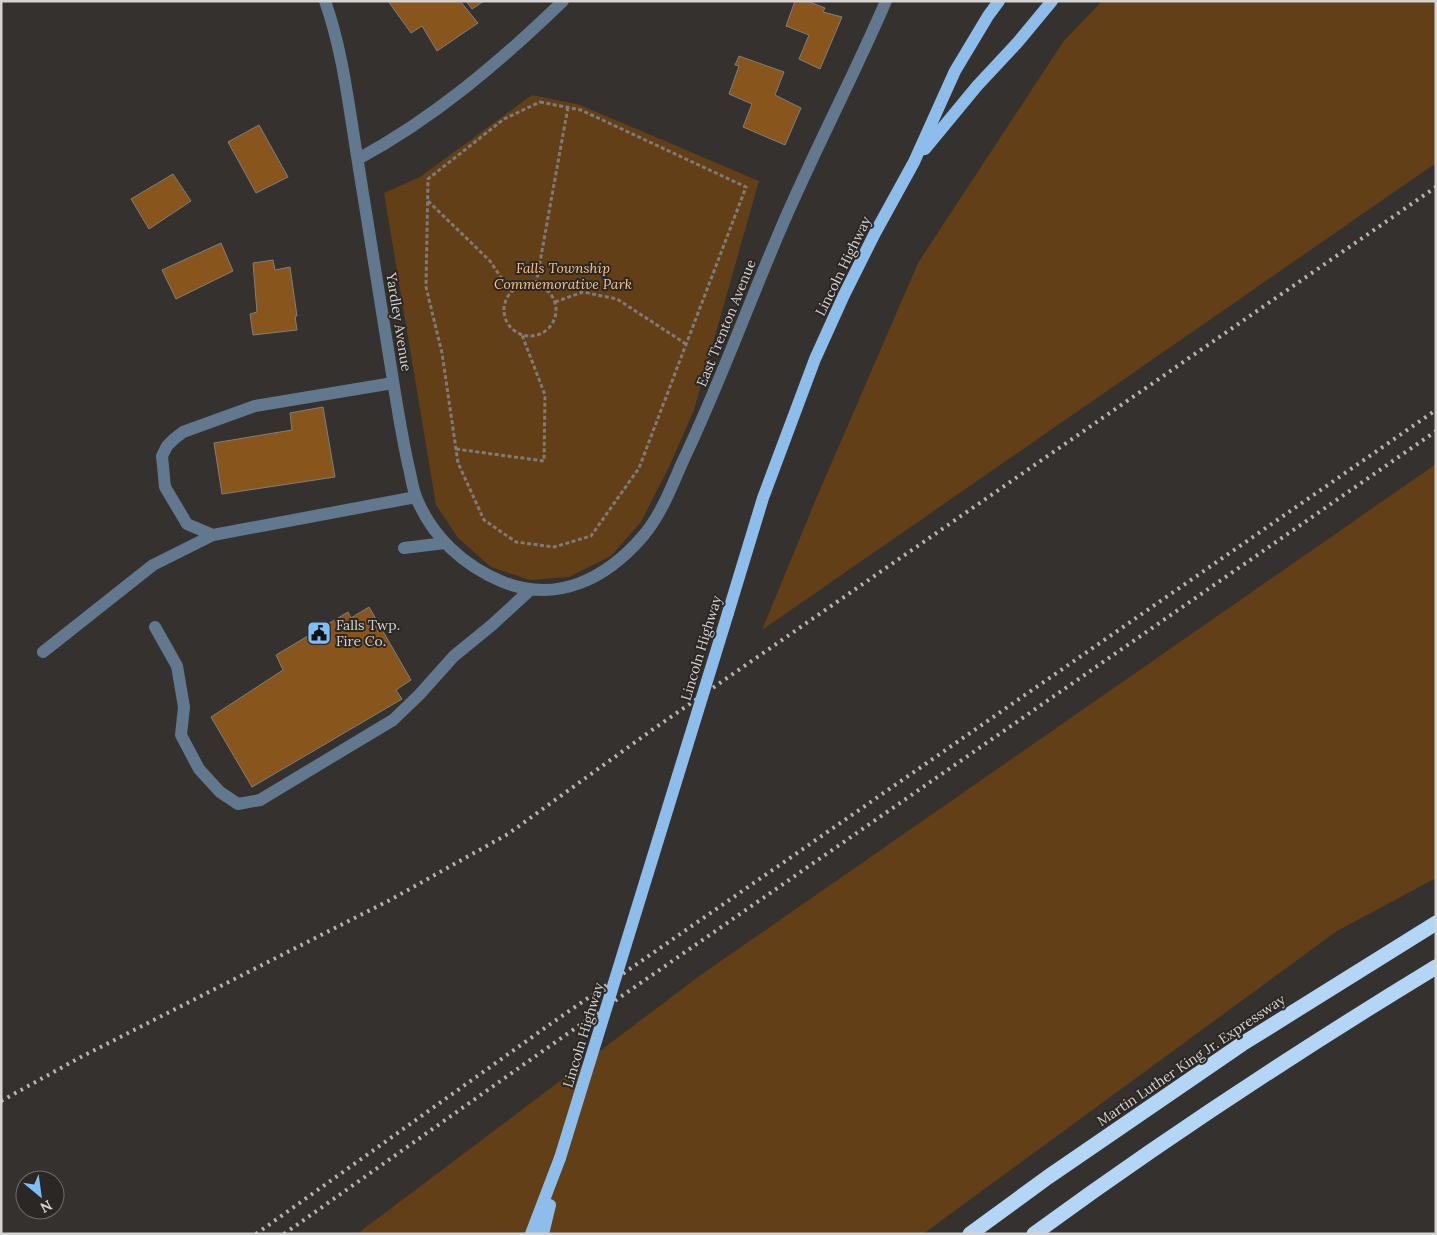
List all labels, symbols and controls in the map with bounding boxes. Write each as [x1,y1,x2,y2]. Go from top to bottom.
street label: Lincoln Highway [811,213,875,319]
street label: East Trenton Avenue [692,256,760,389]
park label: Falls Township Commemorative Park [494,259,632,293]
street label: Yardley Avenue [382,270,416,373]
street label: Lincoln Highway [676,593,726,703]
place label: Falls Twp. Fire Co. [336,616,400,650]
public building icon: Falls Twp. Fire Co. [306,620,332,646]
street label: Lincoln Highway [558,980,608,1090]
street label: Martin Luther King Jr. Expressway [1093,990,1289,1130]
north arrow [15,1170,65,1220]
text: N [37,1196,55,1217]

